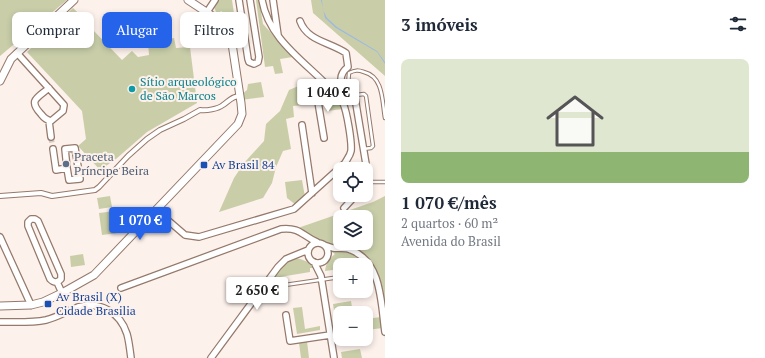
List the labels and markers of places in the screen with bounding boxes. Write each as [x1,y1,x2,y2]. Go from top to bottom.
place label: Sítio arqueológico de São Marcos [140,74,237,103]
pin: 1 040 € [291,79,365,113]
marker: Sítio arqueológico de São Marcos [127,84,137,94]
place label: Praceta Príncipe Beira [74,149,149,178]
place label: Av Brasil 84 [212,157,275,172]
marker: Praceta Príncipe Beira [61,159,71,169]
marker: Av Brasil 84 [199,160,209,170]
pin: 1 070 € [103,207,177,241]
pin: 2 650 € [220,277,294,311]
place label: Av Brasil (X) Cidade Brasilia [56,289,136,318]
marker: Av Brasil (X) Cidade Brasilia [43,299,53,309]

